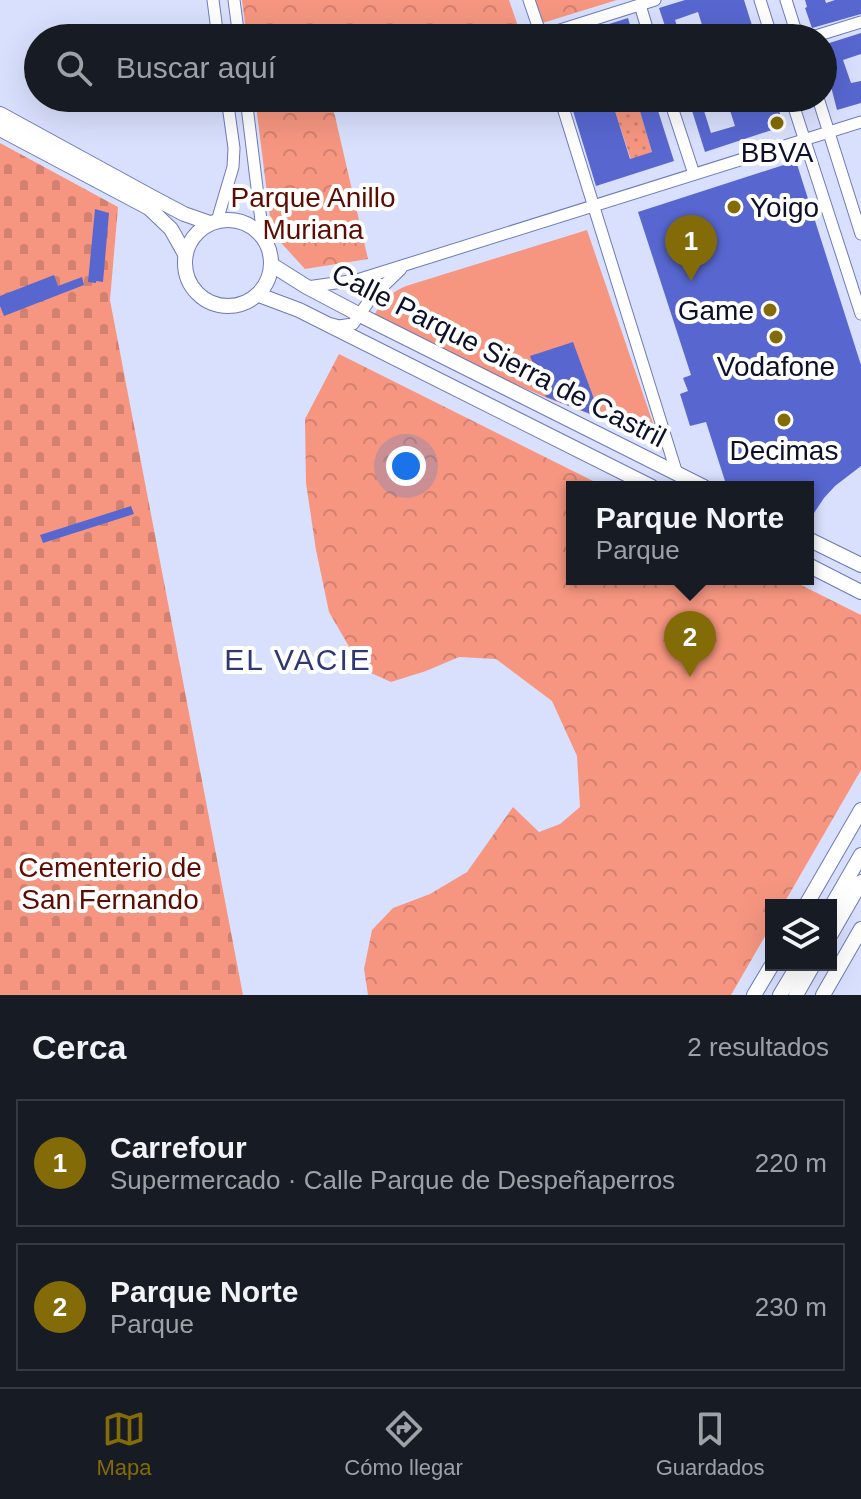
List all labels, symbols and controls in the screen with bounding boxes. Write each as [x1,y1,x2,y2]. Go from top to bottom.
search box [24,24,837,112]
icon: search [52,46,96,90]
text: Buscar aquí [116,51,276,84]
marker: BBVA [768,114,786,132]
place label: BBVA [741,137,814,168]
park label: Parque Anillo Muriana [230,182,396,245]
place label: Yoigo [750,192,819,223]
marker: Yoigo [725,198,743,216]
pin: 1 [665,215,717,281]
street label: Calle Parque Sierra de Castril [327,258,671,453]
place label: Game [678,295,754,326]
marker: Game [761,301,779,319]
marker: Vodafone [767,328,785,346]
place label: Vodafone [717,351,835,382]
marker: Decimas [775,411,793,429]
place label: Decimas [730,435,838,466]
your location [386,446,426,486]
popup [566,481,814,585]
text: Parque Norte [596,501,784,534]
text: Parque [596,535,680,565]
pin: 2 [664,611,716,677]
district label: EL VACIE [224,643,372,676]
park label: Cementerio de San Fernando [18,852,202,915]
map controls [765,899,837,971]
button: layers [765,899,837,971]
text: Cerca [32,1028,127,1066]
text: 2 resultados [687,1032,829,1062]
text: Carrefour [110,1131,247,1164]
text: 1 [53,1148,67,1178]
text: 220 m [755,1148,827,1178]
text: Supermercado · Calle Parque de Despeñaperros [110,1165,675,1195]
text: Parque Norte [110,1275,298,1308]
text: 2 [53,1292,67,1322]
text: 230 m [755,1292,827,1322]
text: Parque [110,1309,194,1339]
tab: Mapa [96,1407,151,1481]
tab: Cómo llegar [344,1407,463,1481]
tab: Guardados [656,1407,765,1481]

